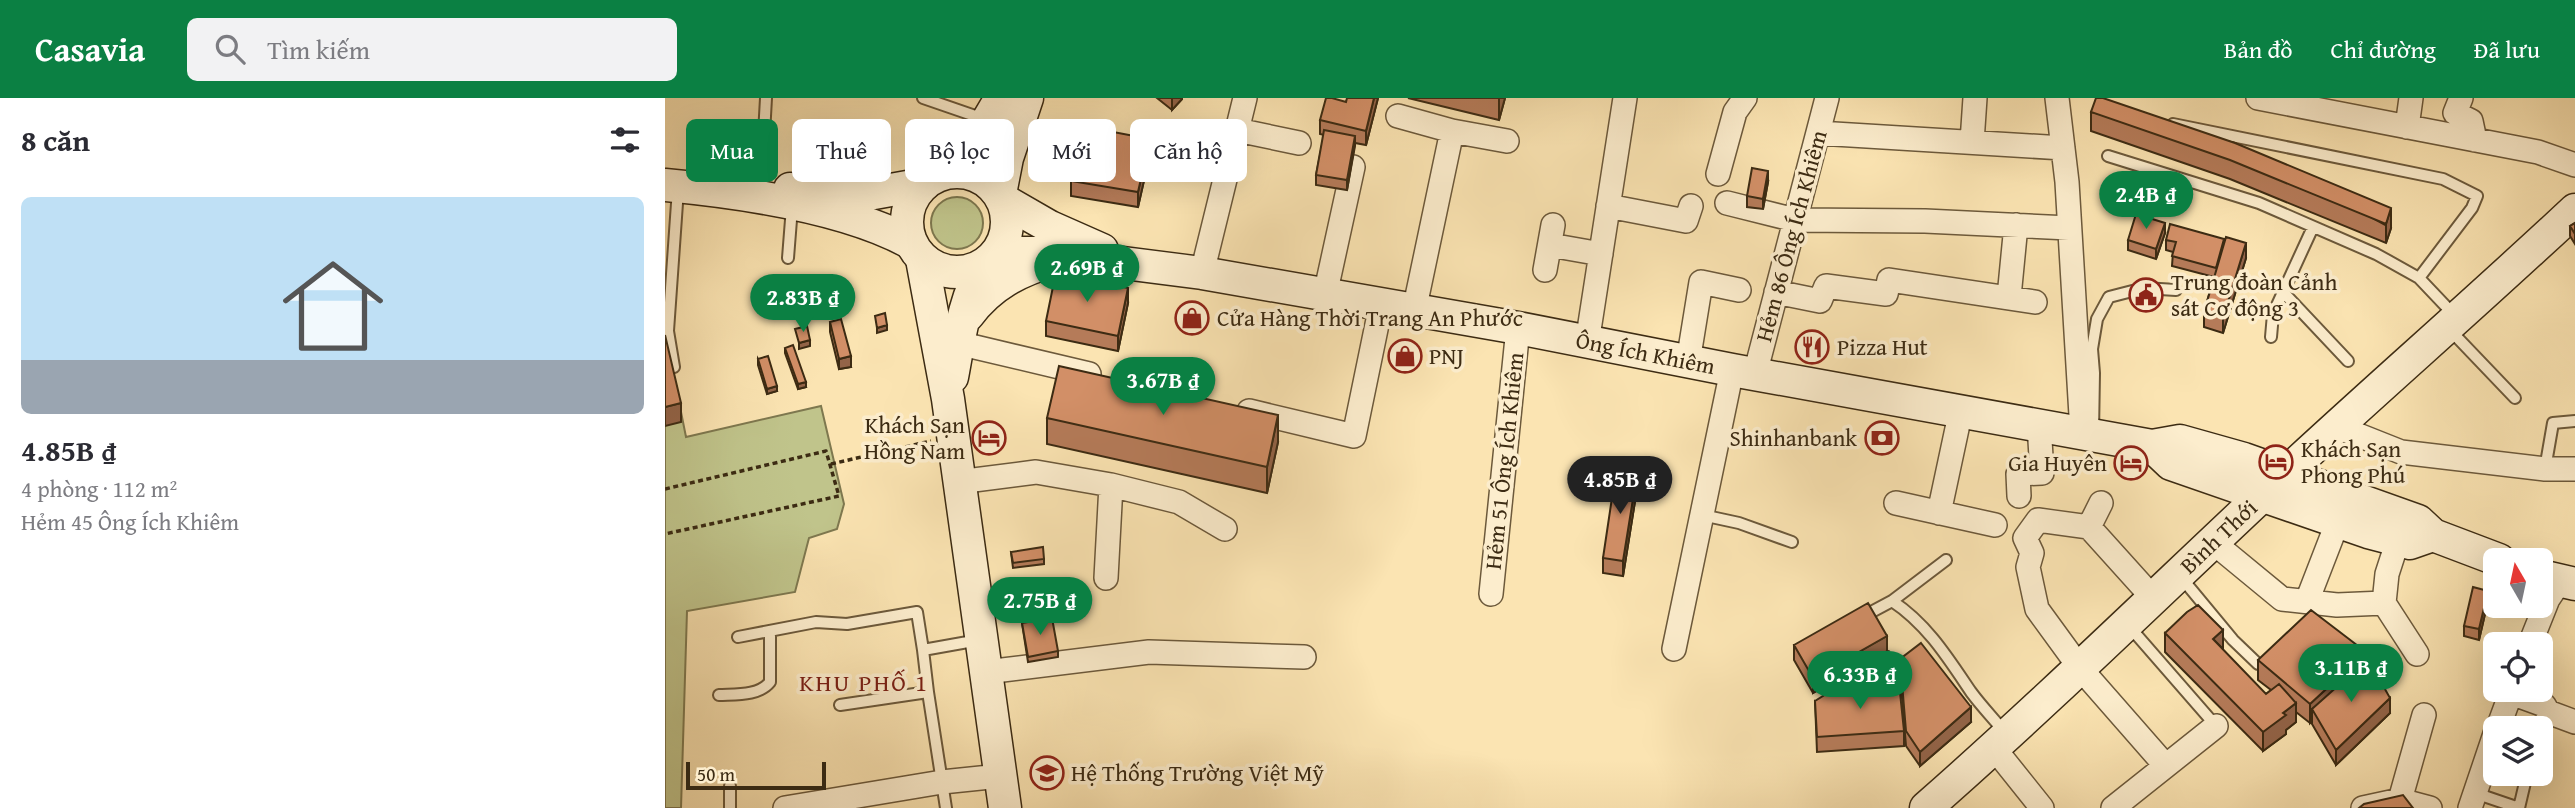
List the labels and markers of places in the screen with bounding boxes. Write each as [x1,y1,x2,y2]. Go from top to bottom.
pin: 2.4B ₫ [2089,172,2203,231]
pin: 2.69B ₫ [1022,244,1152,304]
place label: Trung đoàn Cảnh sát Cơ động 3 [2171,265,2337,324]
pin: 2.83B ₫ [738,274,868,334]
public building icon: Trung đoàn Cảnh sát Cơ động 3 [2127,276,2165,314]
shop icon: Cửa Hàng Thời Trang An Phước [1173,299,1211,337]
place label: Cửa Hàng Thời Trang An Phước [1217,301,1523,334]
restaurant icon: Pizza Hut [1793,328,1831,366]
place label: Pizza Hut [1837,330,1928,363]
shop icon: PNJ [1386,337,1424,375]
place label: PNJ [1429,339,1464,372]
pin: 3.67B ₫ [1098,358,1228,417]
place label: Khách Sạn Hồng Nam [864,408,965,467]
hotel icon: Khách Sạn Hồng Nam [970,419,1008,457]
bank icon: Shinhanbank [1863,419,1901,457]
place label: Shinhanbank [1729,421,1857,454]
place label: Khách Sạn Phong Phú [2301,432,2406,491]
hotel icon: Khách Sạn Phong Phú [2257,443,2295,481]
hotel icon: Gia Huyên [2112,444,2150,482]
place label: Gia Huyên [2008,446,2107,479]
pin: 4.85B ₫ [1555,456,1685,516]
pin: 2.75B ₫ [975,578,1105,637]
pin: 3.11B ₫ [2286,644,2416,704]
pin: 6.33B ₫ [1795,652,1925,711]
school or university icon: Hệ Thống Trường Việt Mỹ [1028,754,1066,792]
place label: Hệ Thống Trường Việt Mỹ [1071,756,1325,789]

